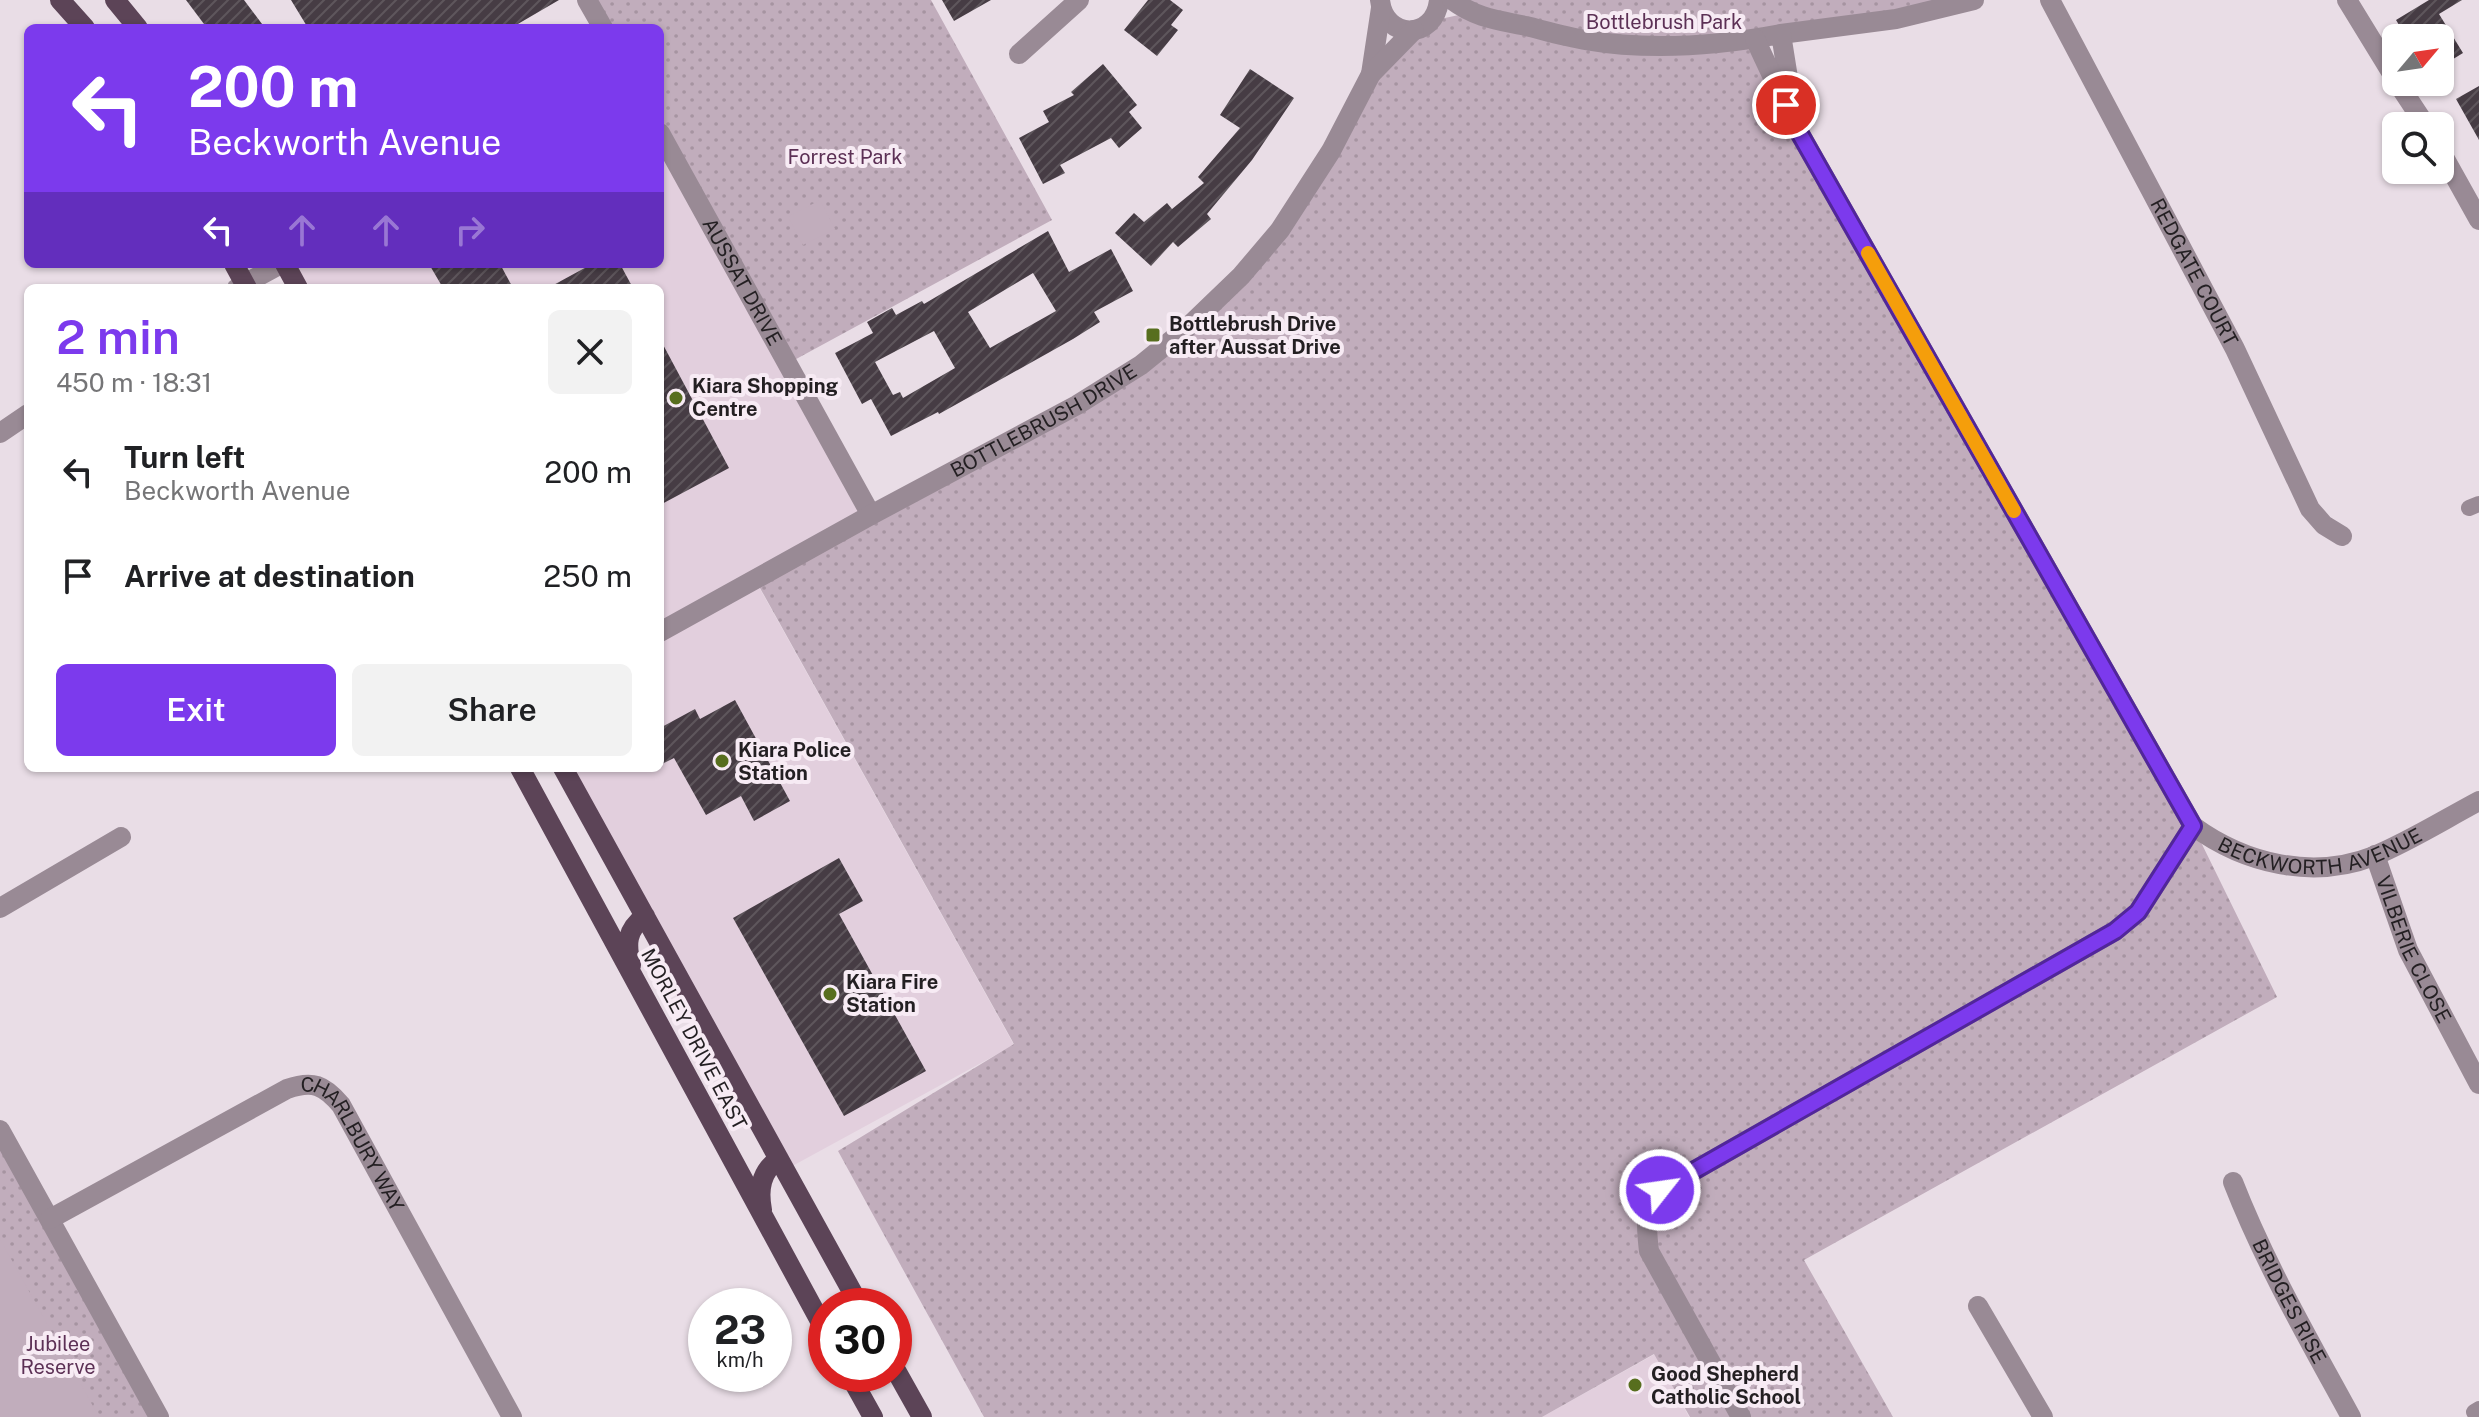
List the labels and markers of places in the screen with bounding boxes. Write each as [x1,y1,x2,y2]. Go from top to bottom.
pin [1752,71,1820,139]
place label: Bottlebrush Drive after Aussat Drive [1169,312,1341,359]
marker: Bottlebrush Drive after Aussat Drive [1144,326,1162,344]
place label: Kiara Shopping Centre [692,374,839,421]
marker: Kiara Shopping Centre [667,389,685,407]
place label: Kiara Police Station [738,738,851,785]
marker: Kiara Police Station [713,752,731,770]
place label: Kiara Fire Station [846,970,938,1017]
marker: Kiara Fire Station [821,985,839,1003]
place label: Good Shepherd Catholic School [1651,1362,1801,1409]
marker: Good Shepherd Catholic School [1626,1376,1644,1394]

